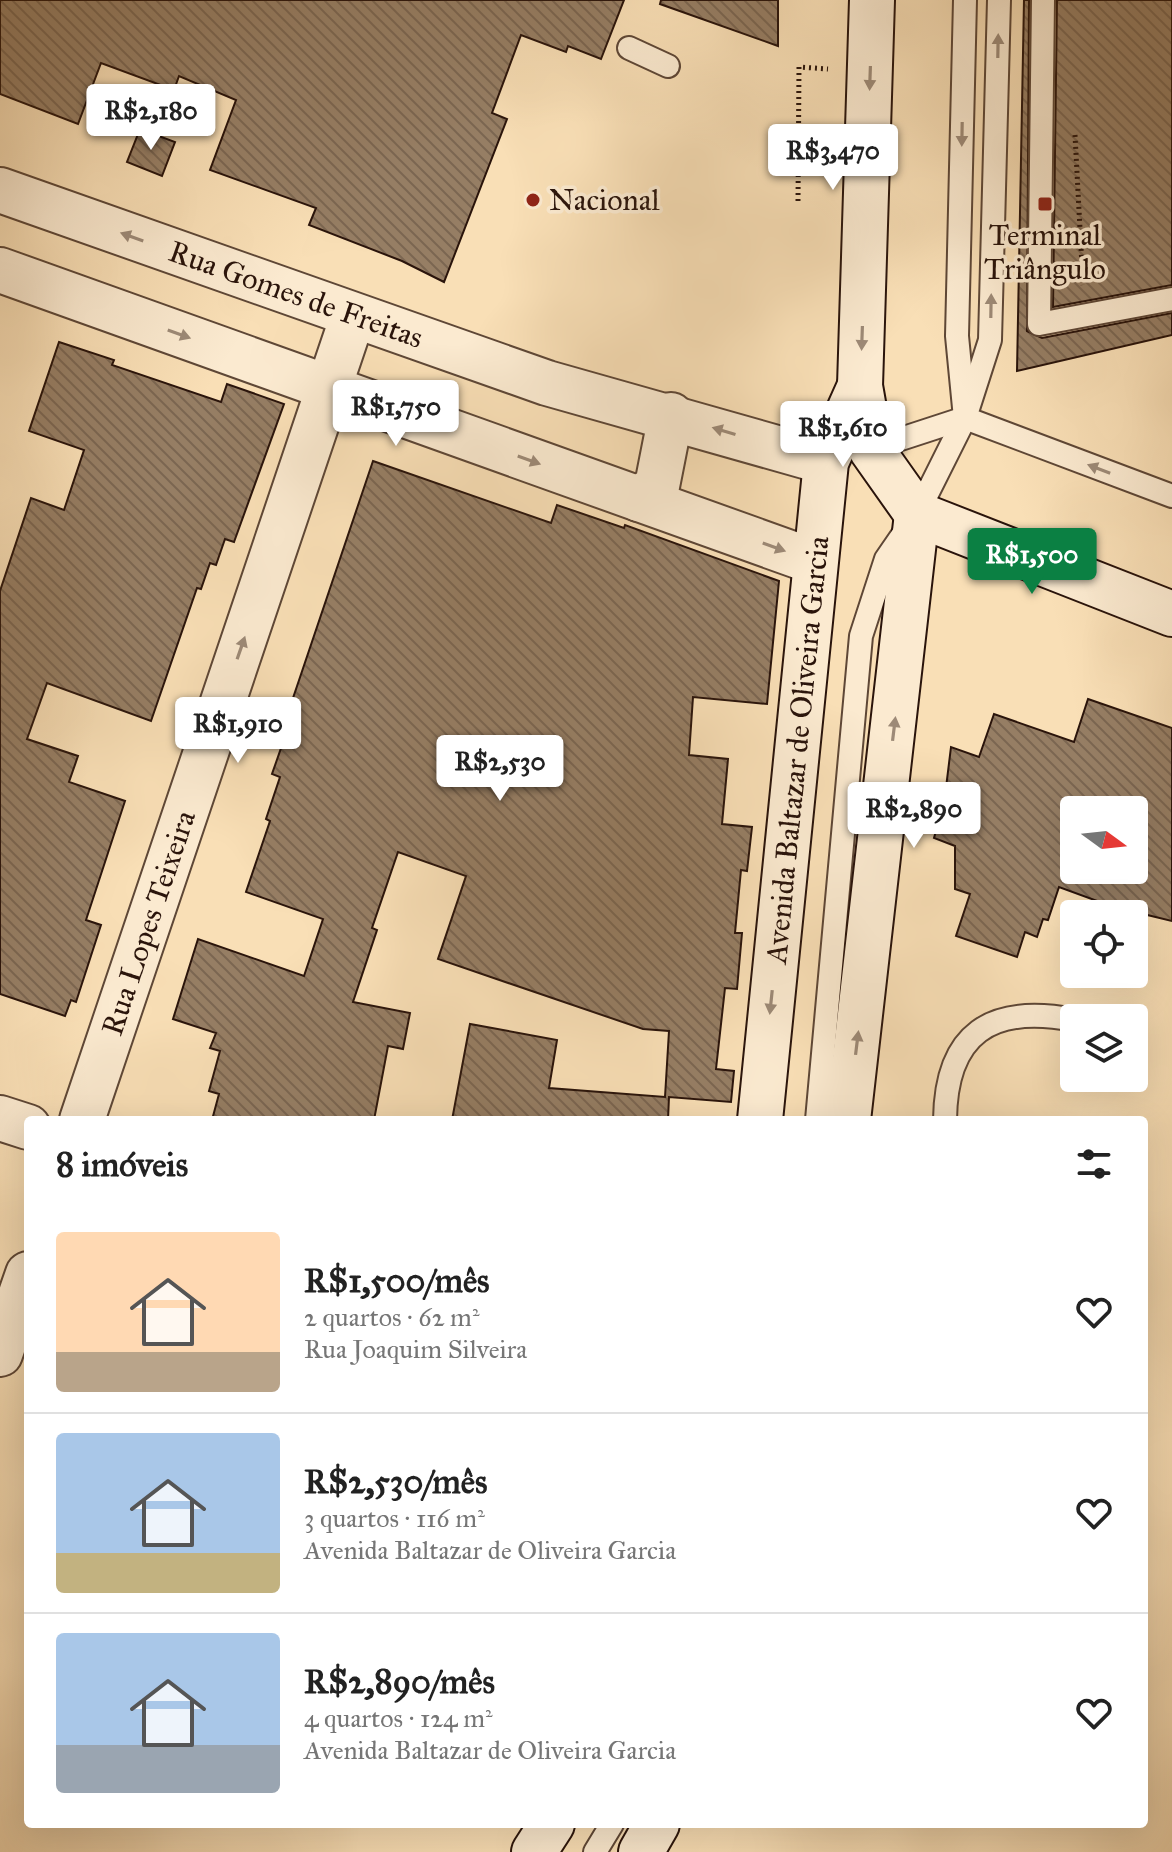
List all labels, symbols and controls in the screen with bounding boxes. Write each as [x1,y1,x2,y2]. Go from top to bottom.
one-way arrow [992,33,1004,58]
one-way arrow [864,66,877,91]
pin: R$2,180 [77,84,225,152]
text: R$2,180 [104,94,198,126]
one-way arrow [955,122,968,147]
pin: R$3,470 [759,124,907,192]
text: R$3,470 [786,134,880,166]
place label: Nacional [549,182,660,218]
marker: Nacional [524,191,542,209]
marker: Terminal Triângulo [1036,195,1054,213]
place label: Terminal Triângulo [984,217,1106,287]
one-way arrow [119,230,143,243]
street label: Rua Gomes de Freitas [164,233,428,356]
one-way arrow [985,293,997,318]
one-way arrow [855,326,868,351]
one-way arrow [167,328,191,341]
pin: R$1,750 [322,380,470,448]
text: R$1,750 [351,390,441,422]
pin: R$1,610 [769,401,917,469]
text: R$1,610 [798,411,888,443]
one-way arrow [712,424,736,437]
one-way arrow [517,454,541,466]
one-way arrow [1087,462,1111,475]
pin: R$1,500 [958,528,1106,596]
street label: Avenida Baltazar de Oliveira Garcia [758,534,837,967]
text: R$1,500 [986,538,1078,570]
one-way arrow [762,541,786,554]
one-way arrow [236,636,248,660]
pin: R$1,910 [164,697,312,765]
text: R$1,910 [193,707,283,739]
one-way arrow [888,716,901,741]
pin: R$2,530 [426,735,574,803]
text: R$2,530 [454,745,546,777]
pin: R$2,890 [840,782,988,850]
text: R$2,890 [866,792,962,824]
north arrow [1060,796,1148,884]
map controls [1060,796,1148,1092]
street label: Rua Lopes Teixeira [94,805,203,1040]
button: locate [1060,900,1148,988]
one-way arrow [765,990,778,1015]
button: layers [1060,1004,1148,1092]
one-way arrow [851,1030,864,1055]
icon: filters [1072,1142,1116,1186]
text: 8 imóveis [56,1144,188,1185]
text: R$1,500/mês [304,1260,490,1301]
icon: home [120,1264,216,1360]
icon: heart [1072,1290,1116,1334]
text: 2 quartos · 62 m² [304,1301,479,1333]
text: Rua Joaquim Silveira [304,1333,527,1365]
text: R$2,530/mês [304,1461,487,1502]
icon: home [120,1465,216,1561]
icon: heart [1072,1491,1116,1535]
text: 3 quartos · 116 m² [304,1502,485,1534]
text: Avenida Baltazar de Oliveira Garcia [304,1534,676,1566]
text: R$2,890/mês [304,1661,495,1702]
icon: home [120,1665,216,1761]
icon: heart [1072,1691,1116,1735]
text: 4 quartos · 124 m² [304,1702,493,1734]
text: Avenida Baltazar de Oliveira Garcia [304,1734,676,1766]

